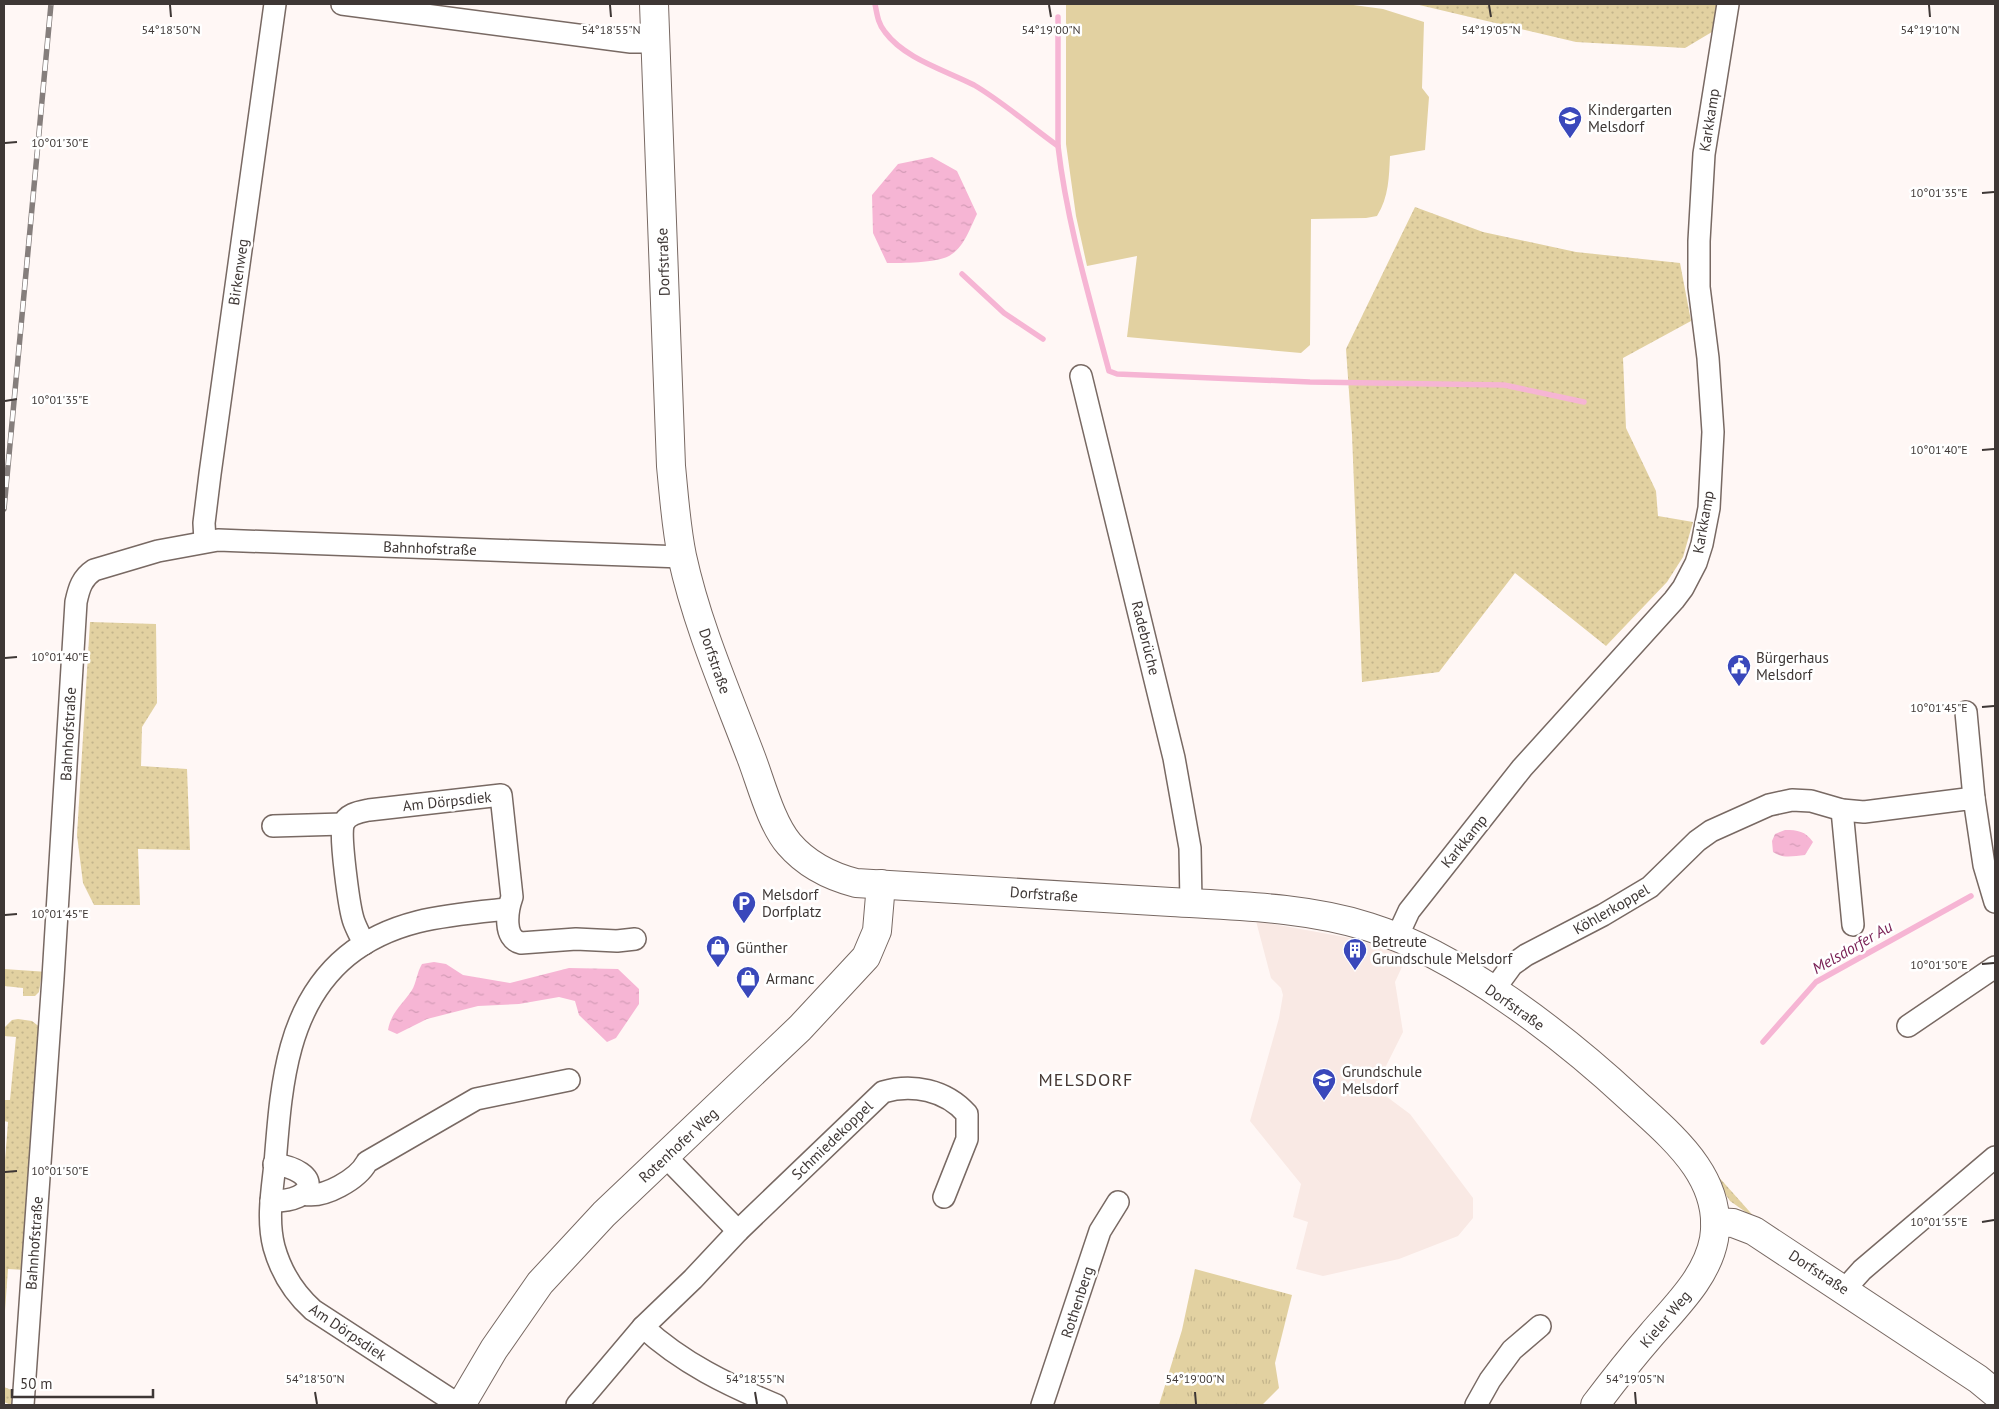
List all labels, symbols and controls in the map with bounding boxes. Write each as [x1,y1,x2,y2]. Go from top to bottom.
text: 54°18'50"N [141,22,201,37]
text: 54°18'55"N [581,22,641,37]
text: 54°19'00"N [1021,22,1081,37]
text: 54°19'05"N [1461,22,1521,37]
text: 54°19'10"N [1900,22,1960,37]
street label: Karkkamp [1695,87,1723,153]
place label: Kindergarten Melsdorf [1588,100,1672,136]
school or university icon: Kindergarten Melsdorf [1557,105,1583,139]
text: 10°01'30"E [31,135,89,150]
text: 10°01'35"E [1910,185,1968,200]
street label: Dorfstraße [652,228,674,296]
street label: Birkenweg [224,237,252,307]
text: 10°01'35"E [31,392,89,407]
text: 10°01'40"E [1910,442,1968,457]
street label: Karkkamp [1688,489,1718,555]
street label: Bahnhofstraße [383,537,477,559]
street label: Radebrüche [1128,599,1164,677]
street label: Dorfstraße [695,626,735,696]
place label: Bürgerhaus Melsdorf [1756,648,1829,684]
text: 10°01'40"E [31,649,89,664]
public building icon: Bürgerhaus Melsdorf [1726,653,1752,687]
street label: Bahnhofstraße [56,687,80,781]
text: 10°01'45"E [1910,700,1968,715]
street label: Am Dörpsdiek [402,787,493,815]
street label: Karkkamp [1437,810,1491,872]
street label: Köhlerkoppel [1569,879,1653,938]
street label: Dorfstraße [1009,882,1079,906]
place label: Melsdorf Dorfplatz [762,885,821,921]
parking icon: Melsdorf Dorfplatz [731,890,757,924]
text: 10°01'45"E [31,906,89,921]
water label: Melsdorfer Au [1808,916,1896,978]
place label: Betreute Grundschule Melsdorf [1372,932,1513,968]
shop icon: Günther [705,934,731,968]
building icon: Betreute Grundschule Melsdorf [1342,937,1368,971]
place label: Günther [736,938,787,957]
text: 10°01'50"E [1910,957,1968,972]
shop icon: Armanc [735,965,761,999]
place label: Armanc [766,969,815,988]
street label: Dorfstraße [1482,980,1548,1034]
place label: Grundschule Melsdorf [1342,1062,1422,1098]
school or university icon: Grundschule Melsdorf [1311,1067,1337,1101]
district label: MELSDORF [1039,1068,1133,1091]
street label: Schmiedekoppel [787,1096,877,1184]
street label: Rotenhofer Weg [634,1103,722,1187]
text: 10°01'50"E [31,1163,89,1178]
street label: Bahnhofstraße [21,1195,47,1291]
text: 10°01'55"E [1910,1214,1968,1229]
street label: Dorfstraße [1785,1245,1853,1299]
street label: Rothenberg [1056,1264,1098,1340]
street label: Kieler Weg [1636,1286,1694,1352]
street label: Am Dörpsdiek [306,1299,391,1365]
scale bar [12,1366,154,1398]
text: 54°18'50"N [285,1371,345,1386]
text: 54°18'55"N [725,1371,785,1386]
text: 54°19'00"N [1165,1371,1225,1386]
text: 54°19'05"N [1605,1371,1665,1386]
text: 50 m [20,1374,53,1393]

